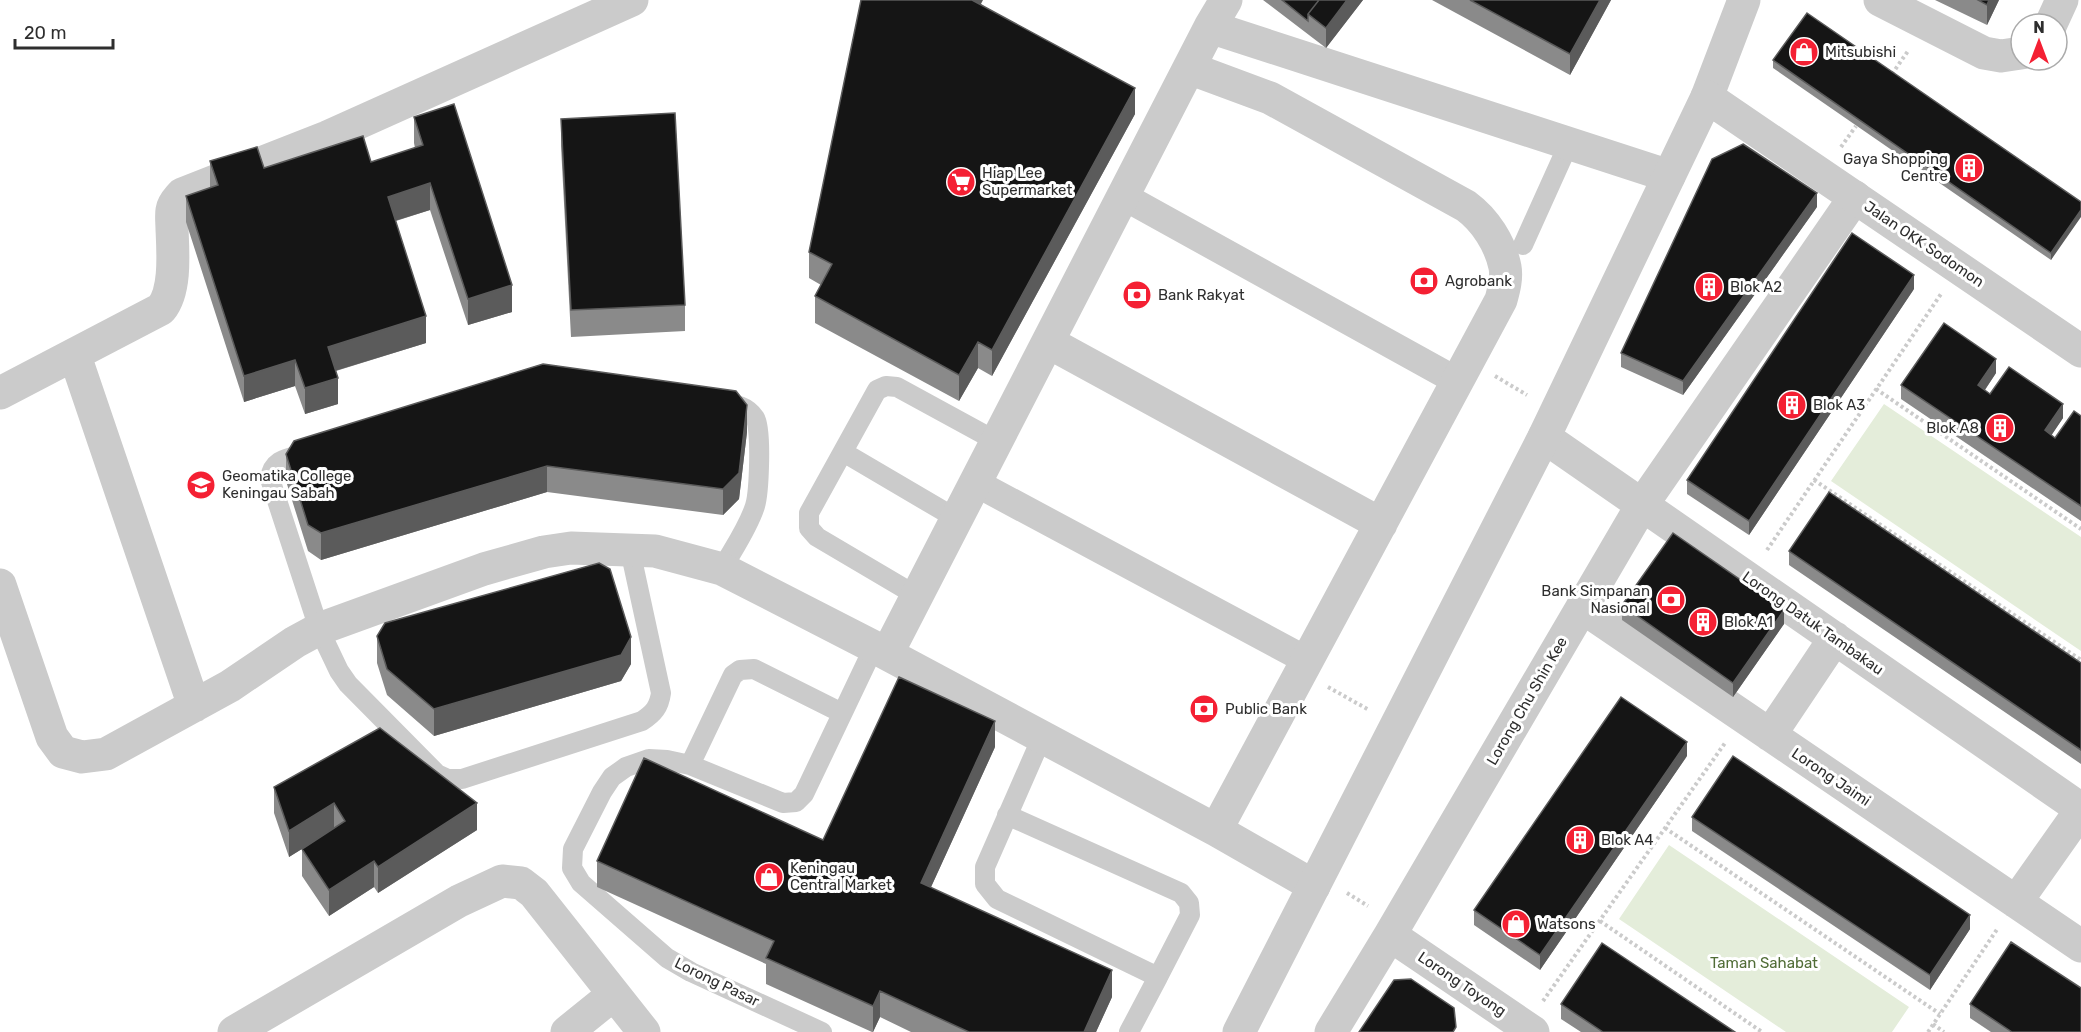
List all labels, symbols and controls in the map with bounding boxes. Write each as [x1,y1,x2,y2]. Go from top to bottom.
scale bar [15,12,112,50]
north arrow [2009,12,2069,72]
text: N [2033,18,2045,37]
text: 20 m [24,22,66,44]
shop icon: Mitsubishi [1788,36,1820,68]
place label: Mitsubishi [1825,43,1896,61]
place label: Gaya Shopping Centre [1843,150,1948,185]
building icon: Gaya Shopping Centre [1953,152,1985,184]
place label: Hiap Lee Supermarket [982,164,1072,199]
supermarket icon: Hiap Lee Supermarket [945,166,977,198]
street label: Jalan OKK Sodomon [1861,197,1987,291]
bank icon: Agrobank [1408,265,1440,297]
building icon: Blok A2 [1693,271,1725,303]
place label: Agrobank [1445,272,1512,290]
place label: Blok A2 [1730,278,1782,296]
bank icon: Bank Rakyat [1121,279,1153,311]
place label: Bank Rakyat [1158,286,1245,304]
building icon: Blok A3 [1776,389,1808,421]
place label: Blok A3 [1813,396,1865,414]
building icon: Blok A8 [1984,412,2016,444]
place label: Blok A8 [1926,419,1979,437]
place label: Geomatika College Keningau Sabah [222,467,351,502]
school or university icon: Geomatika College Keningau Sabah [185,469,217,501]
street label: Lorong Datuk Tambakau [1739,567,1887,679]
place label: Bank Simpanan Nasional [1541,582,1650,617]
bank icon: Bank Simpanan Nasional [1655,584,1687,616]
building icon: Blok A1 [1687,606,1719,638]
place label: Blok A1 [1724,613,1773,631]
street label: Lorong Chu Shin Kee [1483,634,1571,768]
bank icon: Public Bank [1188,693,1220,725]
place label: Public Bank [1225,700,1307,718]
street label: Lorong Jaimi [1788,744,1874,810]
building icon: Blok A4 [1564,824,1596,856]
place label: Blok A4 [1601,831,1654,849]
place label: Keningau Central Market [790,859,892,894]
shop icon: Keningau Central Market [753,861,785,893]
shop icon: Watsons [1500,908,1532,940]
place label: Watsons [1537,915,1596,933]
street label: Lorong Toyong [1414,948,1510,1020]
street label: Lorong Pasar [672,954,763,1010]
park label: Taman Sahabat [1710,954,1818,972]

